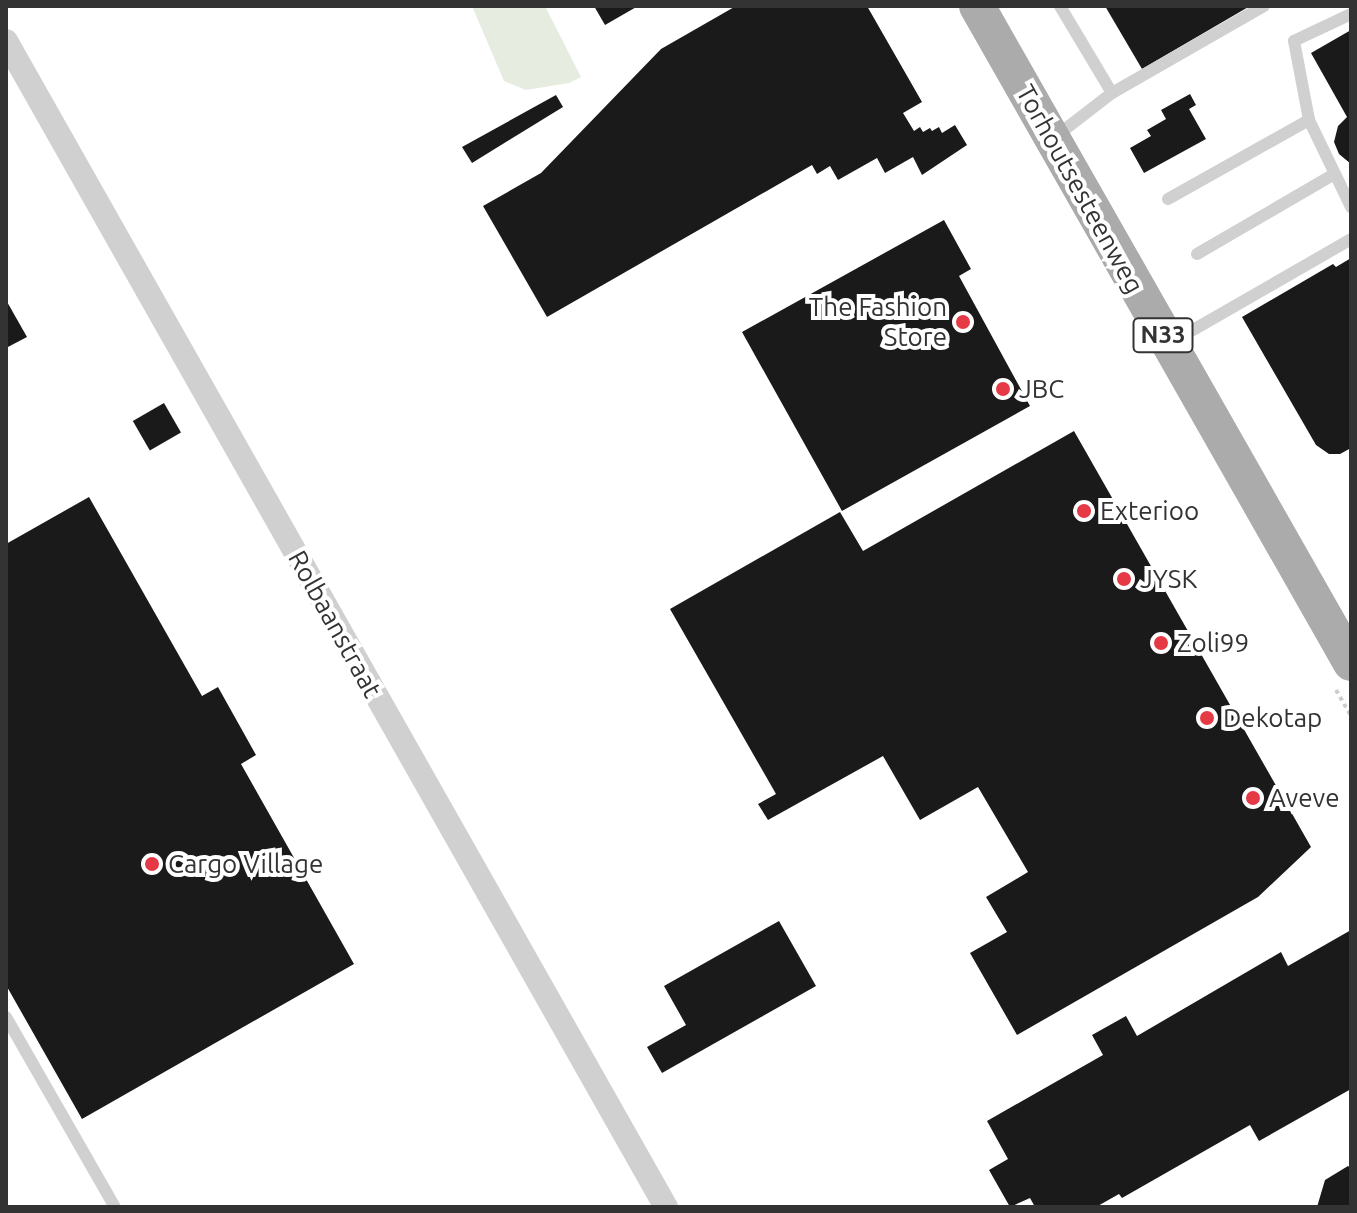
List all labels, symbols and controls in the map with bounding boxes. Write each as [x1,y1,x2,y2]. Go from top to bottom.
street label: Torhoutsesteenweg [1010,79,1150,299]
place label: The Fashion Store [809,291,947,352]
marker: The Fashion Store [954,313,972,331]
road number: N33 [1131,315,1195,355]
place label: JBC [1019,373,1064,405]
marker: JBC [994,380,1012,398]
place label: Exterioo [1100,495,1199,527]
marker: Exterioo [1075,502,1093,520]
street label: Rolbaanstraat [282,545,388,703]
place label: JYSK [1140,563,1197,595]
marker: JYSK [1115,570,1133,588]
place label: Zoli99 [1177,627,1249,659]
marker: Zoli99 [1152,634,1170,652]
place label: Dekotap [1223,702,1322,734]
marker: Dekotap [1198,709,1216,727]
place label: Aveve [1269,782,1340,814]
marker: Aveve [1244,789,1262,807]
place label: Cargo Village [168,848,323,880]
marker: Cargo Village [143,855,161,873]

